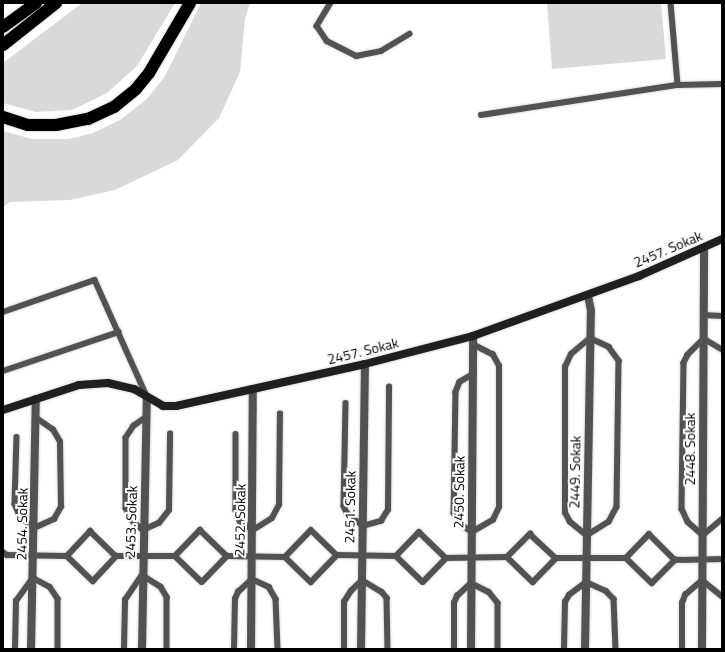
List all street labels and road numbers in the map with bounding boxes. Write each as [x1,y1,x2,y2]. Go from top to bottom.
street label: 2457. Sokak [631,227,705,271]
street label: 2457. Sokak [326,334,400,368]
street label: 2448. Sokak [682,413,698,485]
street label: 2449. Sokak [566,435,584,509]
street label: 2450. Sokak [450,455,468,529]
street label: 2451. Sokak [341,470,359,544]
street label: 2452. Sokak [231,483,249,557]
street label: 2453. Sokak [121,485,141,559]
street label: 2454. Sokak [13,487,31,561]

